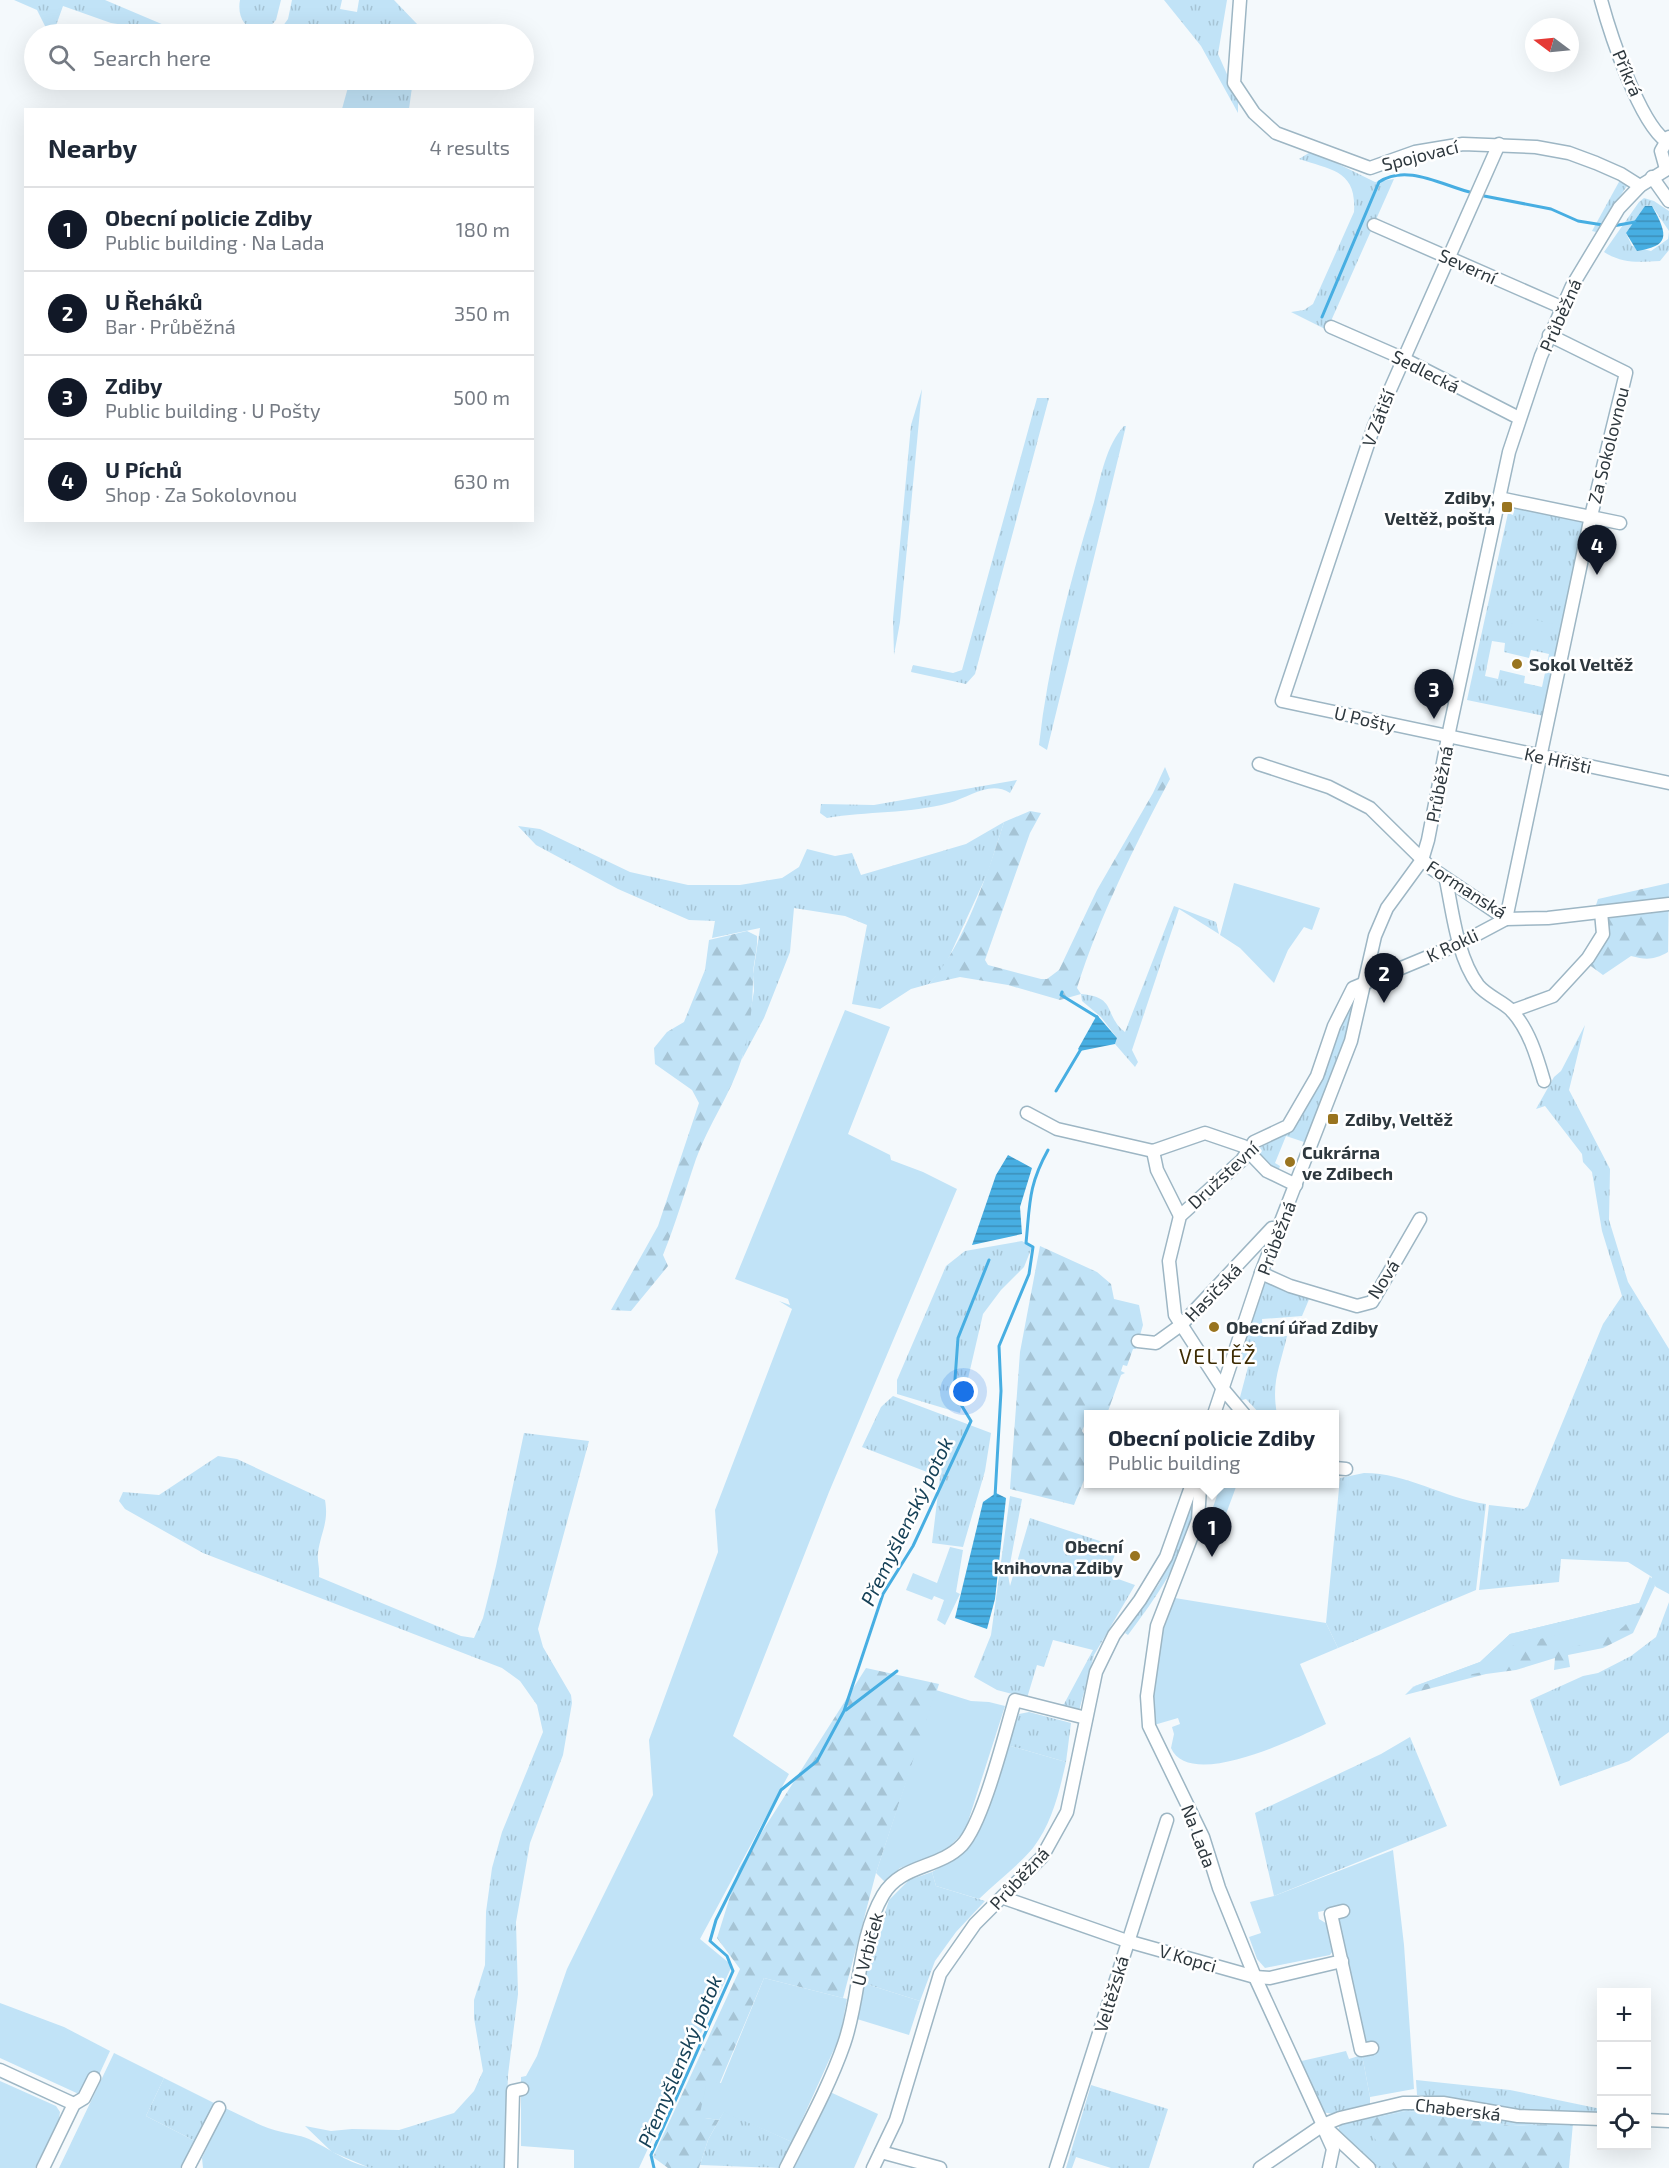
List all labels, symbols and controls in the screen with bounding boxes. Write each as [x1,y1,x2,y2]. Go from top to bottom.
north arrow [1525,18,1579,72]
search box [24,24,534,90]
icon: search [45,41,78,74]
text: Search here [93,44,211,70]
street label: Příkrá [1608,46,1648,100]
text: Nearby [48,132,137,163]
text: 4 results [430,135,510,159]
street label: Spojovací [1379,135,1461,175]
text: Obecní policie Zdiby [105,204,312,230]
text: 1 [63,217,72,241]
text: 180 m [456,217,510,241]
text: Public building · Na Lada [105,230,325,254]
street label: Severní [1436,244,1501,289]
street label: Průběžná [1534,275,1586,355]
text: U Řeháků [105,288,202,314]
text: 2 [62,301,73,325]
text: 350 m [454,301,510,325]
text: Bar · Průběžná [105,314,236,338]
street label: Sedlecká [1389,345,1463,397]
text: Zdiby [105,372,162,398]
street label: Za Sokolovnou [1583,384,1633,506]
text: 3 [62,385,73,409]
text: 500 m [453,385,510,409]
street label: V Zátiší [1357,386,1399,450]
text: Public building · U Pošty [105,398,320,422]
text: U Píchů [105,456,182,482]
text: 4 [61,469,74,493]
text: 630 m [453,469,510,493]
text: Shop · Za Sokolovnou [105,482,297,506]
place label: Zdiby, Veltěž, pošta [1384,486,1495,529]
marker: Zdiby, Veltěž, pošta [1500,500,1514,514]
pin: 4 [1578,526,1616,575]
place label: Sokol Veltěž [1529,653,1633,675]
marker: Sokol Veltěž [1510,657,1524,671]
pin: 3 [1414,670,1454,719]
street label: U Pošty [1332,701,1398,737]
street label: Ke Hřišti [1522,742,1594,778]
street label: Průběžná [1421,744,1457,824]
street label: Formanská [1423,855,1511,923]
street label: K Rokli [1423,923,1481,967]
pin: 2 [1364,954,1404,1003]
place label: Zdiby, Veltěž [1345,1108,1453,1130]
marker: Zdiby, Veltěž [1326,1112,1340,1126]
street label: Družstevní [1183,1136,1263,1213]
place label: Cukrárna ve Zdibech [1302,1141,1393,1184]
marker: Cukrárna ve Zdibech [1283,1155,1297,1169]
street label: Průběžná [1252,1198,1300,1278]
street label: Nová [1362,1255,1404,1303]
street label: Hasičská [1180,1258,1246,1326]
place label: Obecní úřad Zdiby [1226,1316,1379,1338]
marker: Obecní úřad Zdiby [1207,1320,1221,1334]
district label: VELTĚŽ [1179,1343,1257,1368]
your location [949,1377,978,1406]
popup [1084,1410,1339,1488]
text: Obecní policie Zdiby [1108,1424,1315,1450]
water label: Přemyšlenský potok [855,1433,958,1610]
text: Public building [1108,1450,1241,1474]
pin: 1 [1192,1508,1232,1557]
place label: Obecní knihovna Zdiby [994,1535,1124,1578]
marker: Obecní knihovna Zdiby [1128,1549,1142,1563]
street label: Na Lada [1177,1801,1221,1871]
street label: Průběžná [985,1842,1053,1914]
street label: U Vrbiček [847,1910,887,1988]
street label: V Kopci [1157,1939,1219,1977]
street label: Veltěžská [1089,1953,1133,2035]
water label: Přemyšlenský potok [632,1971,727,2151]
map controls [1597,1988,1651,2150]
button: + [1597,1988,1651,2042]
button: − [1597,2042,1651,2096]
street label: Chaberská [1414,2093,1502,2125]
button: locate [1597,2096,1651,2150]

